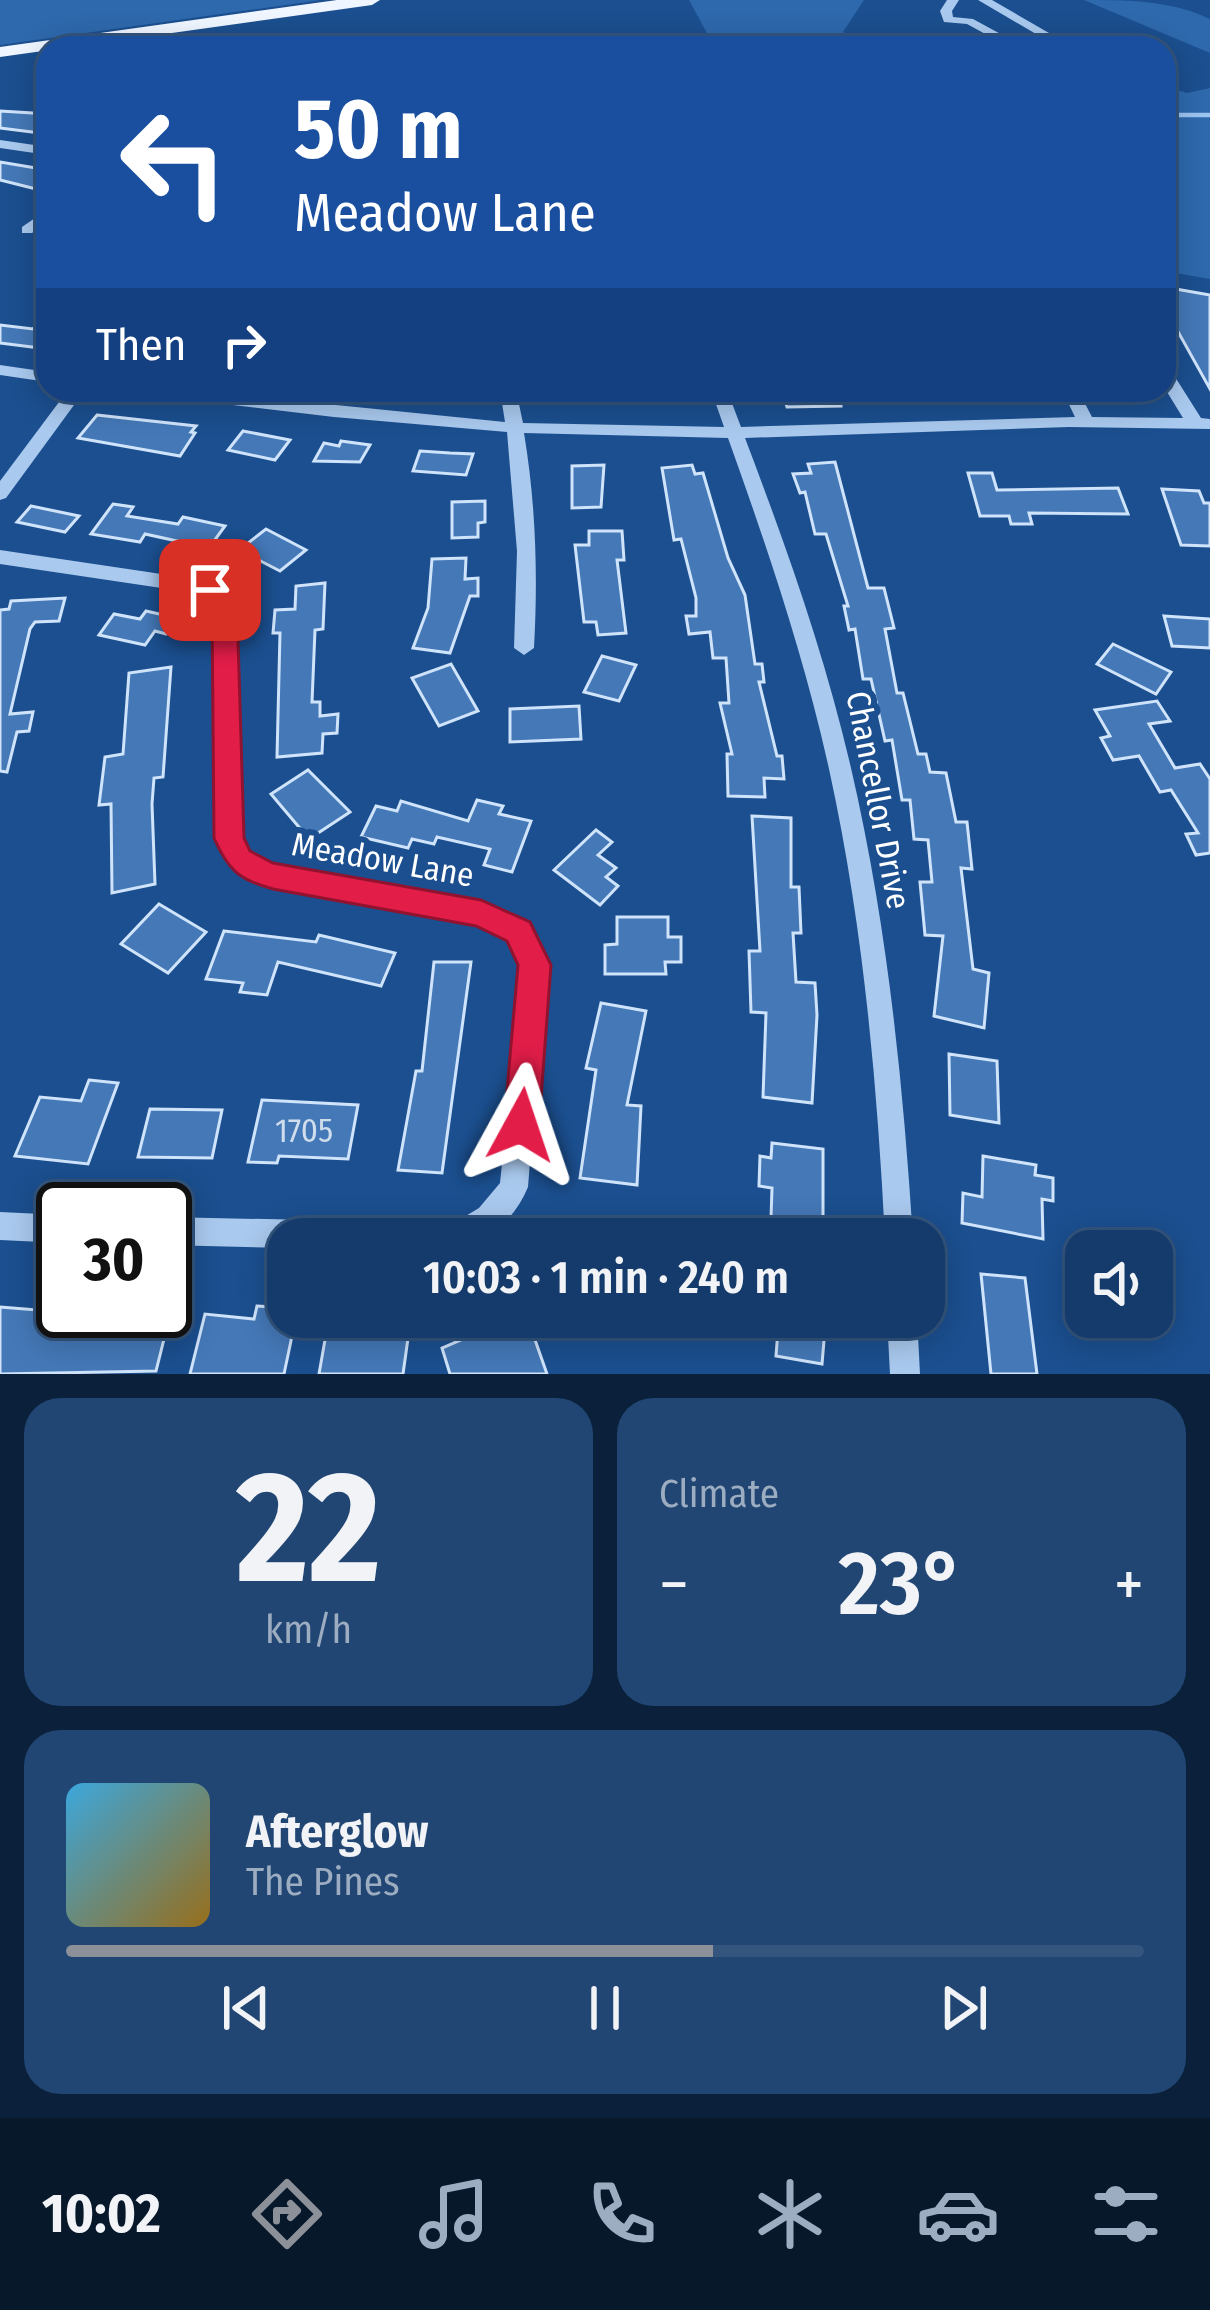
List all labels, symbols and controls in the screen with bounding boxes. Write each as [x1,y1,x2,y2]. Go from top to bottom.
text: 50 m [294,79,463,180]
icon: left [96,84,252,240]
text: Meadow Lane [294,181,596,245]
icon: right [211,312,277,378]
text: Then [96,318,187,372]
pin [159,539,261,641]
icon: arrive [177,557,243,623]
street label: Chancellor Drive [837,688,919,912]
street label: Meadow Lane [289,824,477,896]
position arrow [458,1062,584,1188]
house number: 1705 [275,1111,333,1151]
speed limit sign: 30 [36,1182,192,1338]
map controls [1065,1230,1173,1338]
button: sound [1065,1230,1173,1338]
text: 10:03 · 1 min · 240 m [423,1251,789,1305]
text: 22 [236,1435,381,1622]
text: Climate [659,1471,779,1517]
text: 23° [839,1530,964,1638]
text: − [659,1545,689,1624]
text: + [1114,1545,1144,1624]
text: km/h [265,1607,352,1653]
text: Afterglow [246,1805,428,1859]
text: The Pines [246,1859,400,1905]
icon: previous [213,1975,279,2041]
icon: pause [572,1975,638,2041]
icon: next [931,1975,997,2041]
icon: directions [245,2172,329,2256]
icon: music [412,2172,496,2256]
icon: phone [580,2172,664,2256]
icon: climate [748,2172,832,2256]
icon: car [916,2172,1000,2256]
icon: filters [1084,2172,1168,2256]
text: 10:02 [42,2182,161,2246]

